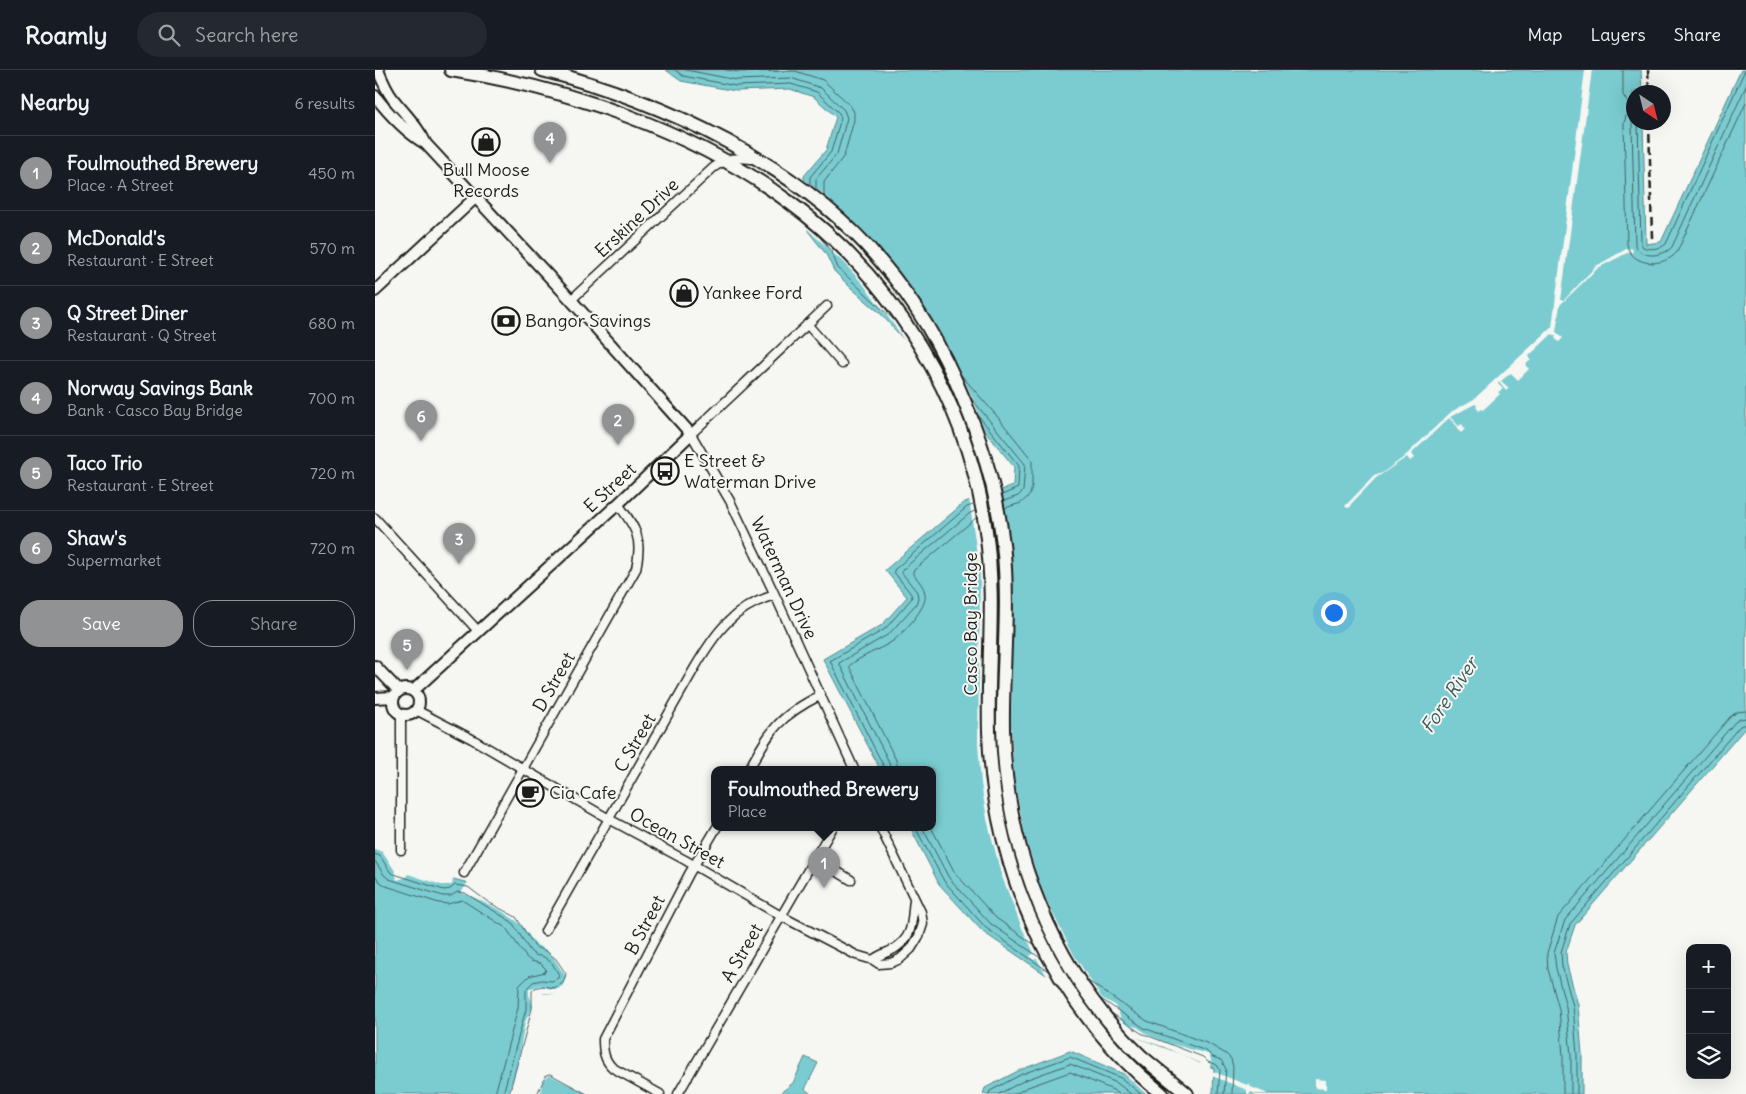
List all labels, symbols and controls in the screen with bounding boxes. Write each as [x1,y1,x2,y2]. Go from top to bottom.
search box [137,12,487,57]
text: Roamly [25,20,107,50]
icon: search [155,21,183,49]
text: Search here [195,23,298,47]
text: Map [1527,23,1562,46]
text: Layers [1590,23,1646,46]
text: Share [1674,23,1721,46]
north arrow [1626,85,1671,130]
text: Nearby [20,89,90,116]
text: 6 results [294,93,355,113]
pin: 4 [534,122,566,163]
shop icon: Bull Moose Records [471,127,501,157]
text: Foulmouthed Brewery [67,151,258,175]
place label: Bull Moose Records [442,158,530,202]
text: 1 [33,163,39,183]
text: 450 m [308,163,355,183]
street label: Erskine Drive [590,173,683,262]
text: Place · A Street [67,175,174,195]
text: McDonald's [67,226,165,250]
text: 2 [32,238,40,258]
text: 570 m [310,238,355,258]
text: Restaurant · E Street [67,250,214,270]
shop icon: Yankee Ford [669,278,699,308]
place label: Yankee Ford [703,281,803,304]
text: Q Street Diner [67,301,188,325]
bank icon: Bangor Savings [491,306,521,336]
place label: Bangor Savings [525,309,651,332]
text: 3 [31,313,41,333]
text: 680 m [308,313,355,333]
text: Restaurant · Q Street [67,325,216,345]
text: Norway Savings Bank [67,376,253,400]
text: 4 [31,388,41,408]
text: 700 m [308,388,355,408]
text: Bank · Casco Bay Bridge [67,400,243,420]
pin: 6 [405,400,437,441]
pin: 2 [602,404,634,445]
place label: E Street & Waterman Drive [684,449,816,493]
text: Taco Trio [67,451,143,475]
bus stop icon: E Street & Waterman Drive [650,456,680,486]
street label: E Street [579,458,641,518]
text: 5 [31,463,41,483]
text: 720 m [310,463,355,483]
text: Restaurant · E Street [67,475,214,495]
street label: Waterman Drive [746,513,823,643]
pin: 3 [443,523,475,564]
text: Shaw's [67,526,127,550]
text: 6 [31,538,41,558]
text: 720 m [310,538,355,558]
text: Supermarket [67,550,161,570]
street label: Casco Bay Bridge [959,552,982,696]
button: Save [20,600,183,647]
button: Share [193,600,355,647]
your location [1321,600,1347,626]
pin: 5 [391,629,423,670]
street label: D Street [527,648,580,716]
water label: Fore River [1415,651,1484,737]
street label: C Street [609,709,661,776]
popup [711,766,936,831]
text: Foulmouthed Brewery [728,777,919,801]
cafe icon: Cia Cafe [515,778,545,808]
place label: Cia Cafe [549,781,617,804]
text: Place [728,801,767,821]
street label: Ocean Street [626,802,729,873]
pin: 1 [808,847,840,888]
street label: B Street [619,891,670,958]
street label: A Street [716,919,767,986]
map controls [1686,944,1731,1079]
button: + [1686,944,1731,989]
button: − [1686,989,1731,1034]
button: layers [1686,1034,1731,1079]

